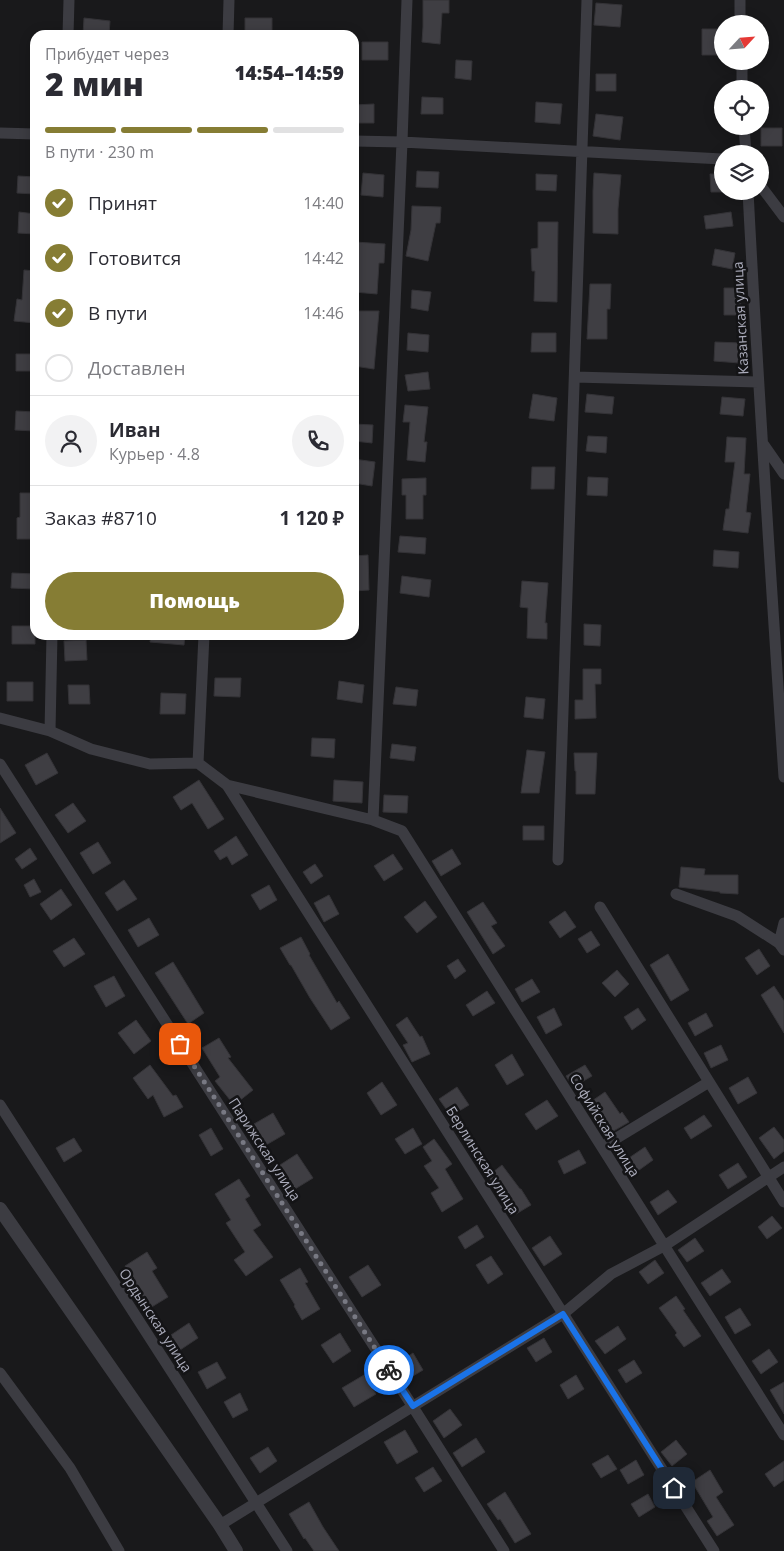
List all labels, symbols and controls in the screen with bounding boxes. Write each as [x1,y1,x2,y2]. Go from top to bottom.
north arrow [714,15,769,70]
map controls [714,15,769,200]
text: Прибудет через [45,43,169,65]
text: 14:54–14:59 [234,60,344,86]
text: 2 мин [45,62,144,105]
button: locate [714,80,769,135]
text: В пути · 230 m [45,141,154,163]
button: layers [714,145,769,200]
icon: check [45,189,73,217]
text: Принят [88,190,157,216]
text: 14:40 [303,192,344,214]
icon: check [45,244,73,272]
text: Готовится [88,245,181,271]
text: 14:42 [303,247,344,269]
street label: Казанская улица [728,261,752,375]
icon: check [45,299,73,327]
text: В пути [88,300,148,326]
text: 14:46 [303,302,344,324]
text: Доставлен [88,355,186,381]
button: person [45,415,97,467]
button: phone [292,415,344,467]
text: Иван [109,417,161,443]
text: Курьер · 4.8 [109,443,200,465]
text: Заказ #8710 [45,505,157,531]
text: 1 120 ₽ [280,505,344,531]
button: Помощь [45,572,344,630]
pin [159,1023,201,1065]
icon: bag [166,1030,194,1058]
street label: Софийская улица [566,1070,644,1180]
street label: Парижская улица [225,1094,305,1204]
street label: Берлинская улица [442,1102,524,1218]
street label: Ордынская улица [115,1264,197,1376]
courier [364,1345,414,1395]
icon: bike [375,1356,403,1384]
pin [653,1467,695,1509]
icon: home [660,1474,688,1502]

